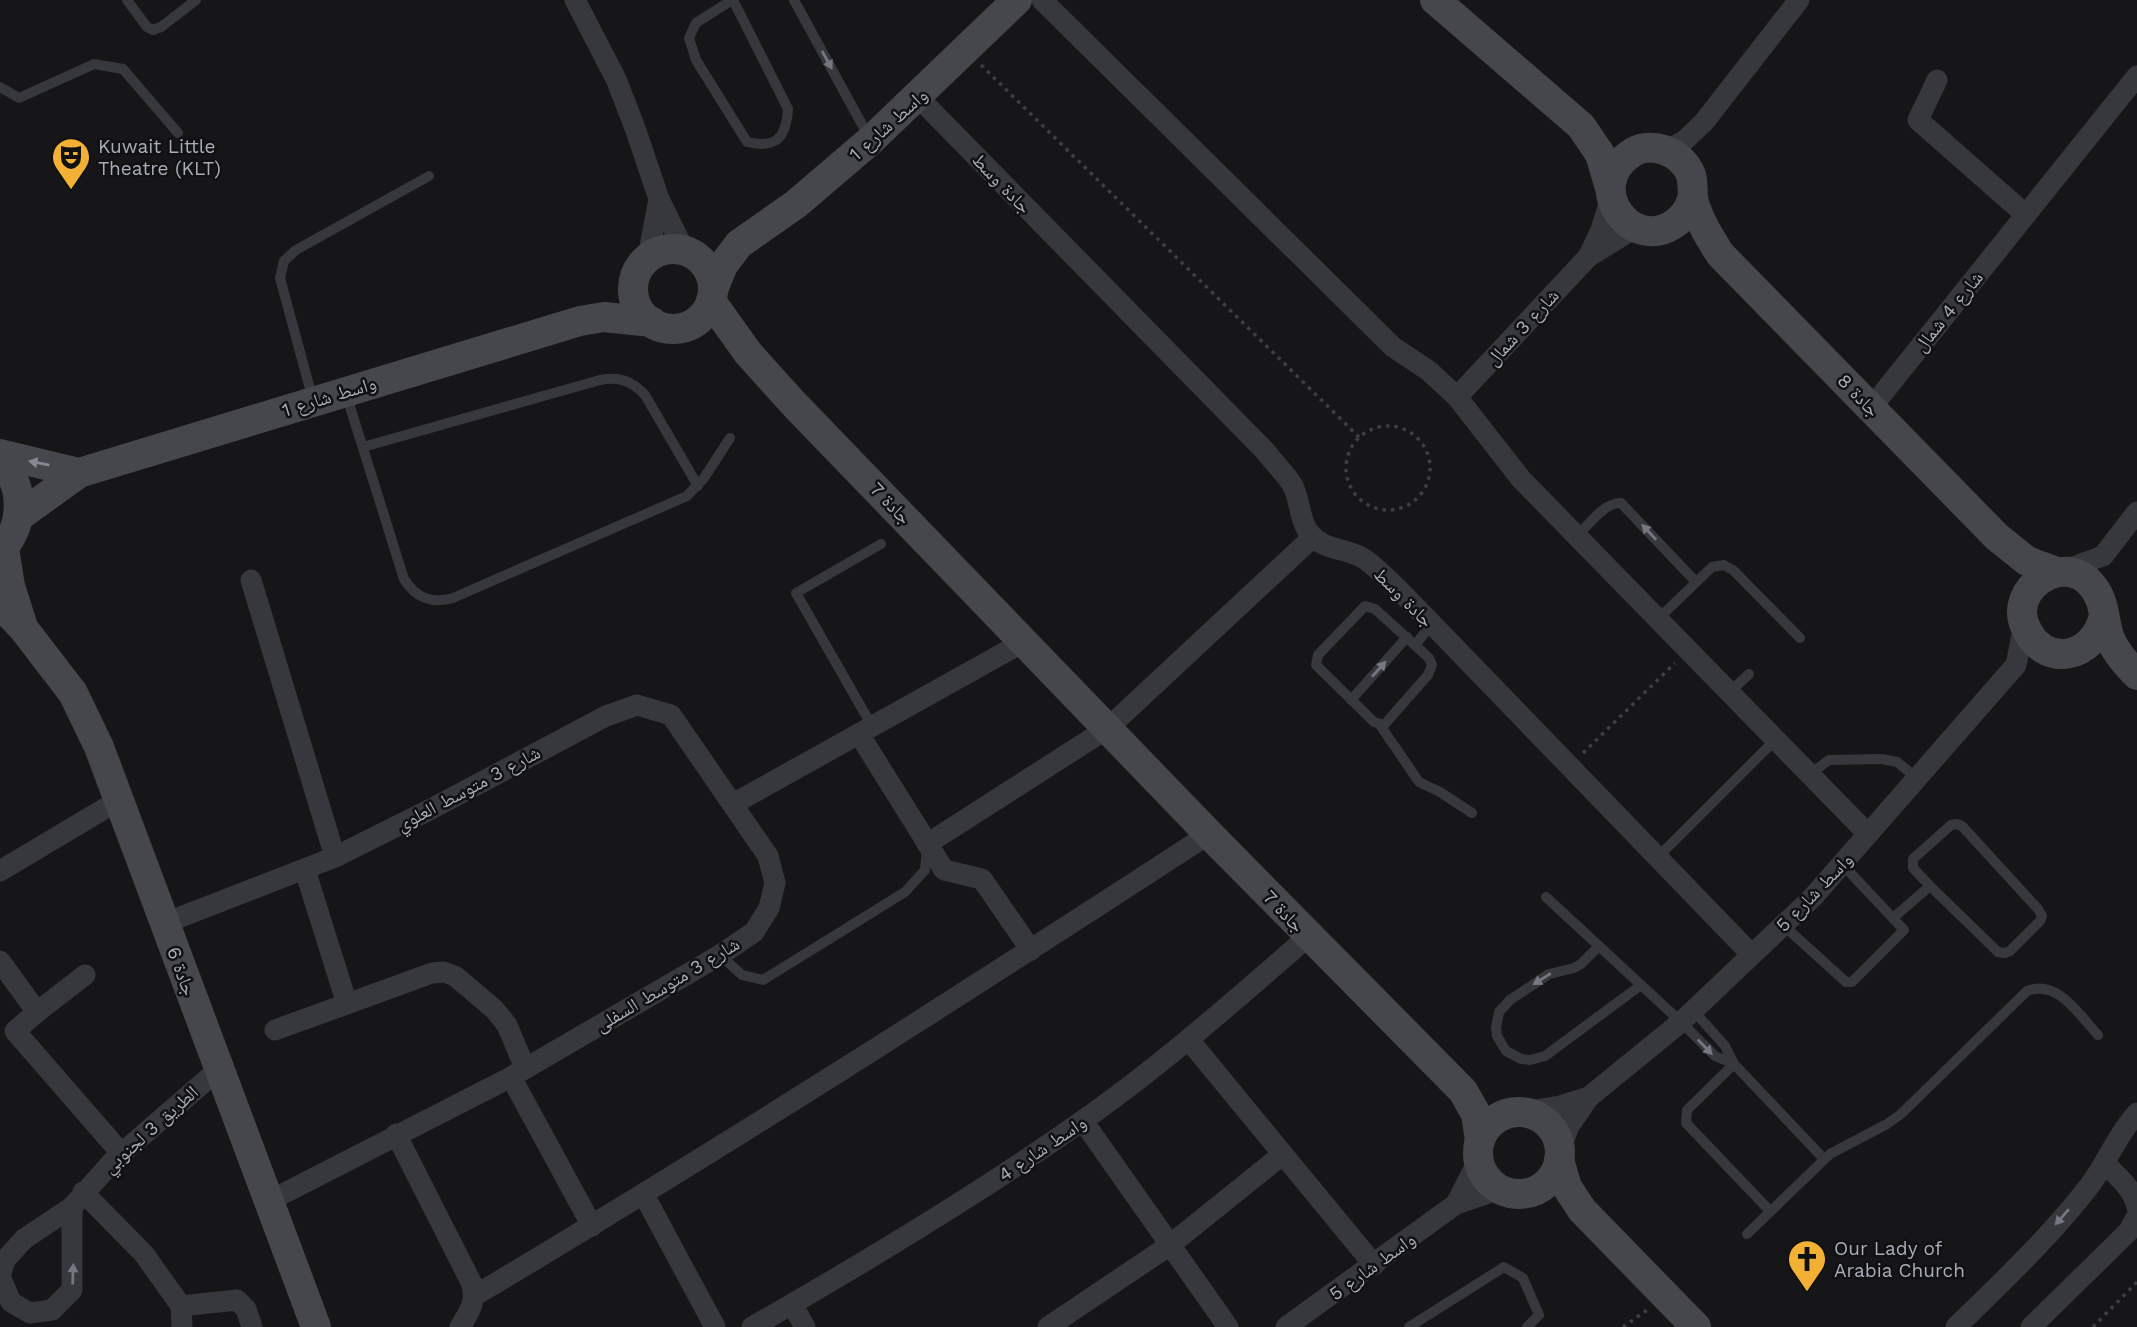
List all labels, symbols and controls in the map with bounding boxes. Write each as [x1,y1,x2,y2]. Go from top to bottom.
one-way arrow [821,50,832,70]
street label: واسط شارع 1 [845,83,932,165]
place label: Kuwait Little Theatre (KLT) [98,135,221,180]
theatre icon: Kuwait Little Theatre (KLT) [50,136,92,191]
street label: جادة وسط [967,148,1036,218]
street label: شارع 4 شمال [1909,266,1988,356]
street label: شارع 3 شمال [1481,284,1564,371]
street label: جادة 8 [1833,369,1885,422]
street label: واسط شارع 1 [279,371,379,422]
one-way arrow [28,457,50,468]
street label: جادة 7 [865,477,916,529]
one-way arrow [1641,524,1658,541]
street label: جادة وسط [1369,563,1438,632]
one-way arrow [1371,660,1387,678]
street label: شارع 3 متوسط العلوي [392,741,546,840]
street label: واسط شارع 5 [1771,848,1858,937]
street label: جادة 7 [1258,885,1309,937]
street label: شارع 3 متوسط السفلى [591,932,744,1037]
street label: جادة 6 [162,943,201,999]
one-way arrow [1532,973,1551,986]
one-way arrow [1697,1038,1714,1055]
street label: الطريق 3 لجنوبي [98,1081,205,1181]
street label: واسط شارع 4 [994,1111,1091,1186]
one-way arrow [2054,1208,2070,1226]
street label: واسط شارع 5 [1325,1227,1420,1305]
place label: Our Lady of Arabia Church [1834,1237,1965,1282]
church icon: Our Lady of Arabia Church [1786,1238,1828,1293]
one-way arrow [67,1263,78,1285]

